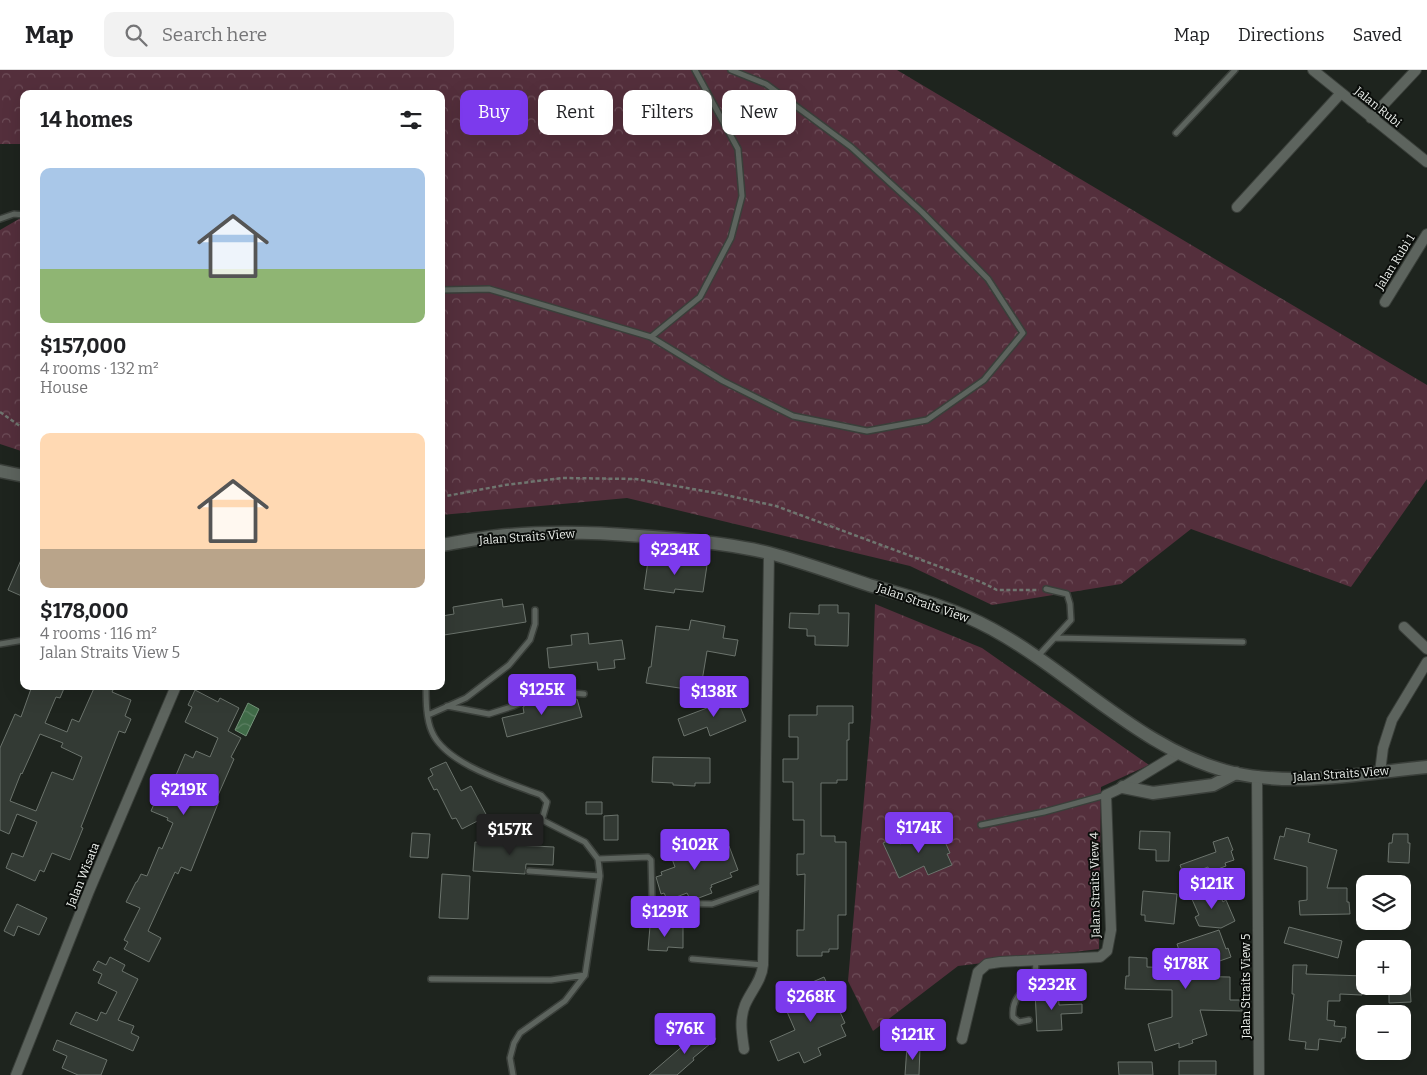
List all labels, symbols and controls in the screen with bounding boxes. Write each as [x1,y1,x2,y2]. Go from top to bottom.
search box [104,12,454,57]
text: Map [25,21,74,49]
icon: search [122,21,150,49]
text: Search here [162,23,267,46]
text: Map [1174,24,1210,46]
text: Directions [1238,24,1325,46]
text: Saved [1353,24,1402,46]
street label: Jalan Rubi [1351,83,1404,130]
chip: Buy [460,90,528,135]
chip: Rent [538,90,613,135]
chip: Filters [623,90,712,135]
chip: New [722,90,796,135]
icon: filters [397,106,425,134]
text: 14 homes [40,107,133,133]
icon: home [188,201,278,291]
street label: Jalan Rubi 1 [1372,231,1418,293]
text: $157,000 [40,333,126,359]
text: 4 rooms · 132 m² [40,359,159,378]
text: House [40,378,88,397]
icon: home [188,466,278,556]
street label: Jalan Straits View [478,527,576,547]
pin: $234K [640,534,710,576]
text: $234K [650,540,700,559]
street label: Jalan Straits View [874,580,971,625]
text: $178,000 [40,598,129,624]
text: 4 rooms · 116 m² [40,624,157,643]
text: Jalan Straits View 5 [40,643,180,662]
pin: $125K [507,674,577,716]
pin: $138K [679,676,749,718]
text: $125K [519,680,565,699]
text: $138K [691,682,737,701]
street label: Jalan Straits View [1292,764,1390,784]
pin: $219K [149,774,219,816]
text: $219K [161,780,207,799]
pin: $174K [884,812,954,854]
pin: $157K [475,814,545,856]
text: $174K [896,818,942,837]
text: $157K [487,820,533,839]
pin: $102K [660,828,730,871]
street label: Jalan Straits View 4 [1087,832,1103,939]
text: $102K [671,835,719,854]
street label: Jalan Wisata [63,840,102,910]
pin: $121K [1177,868,1247,910]
text: $121K [1190,874,1234,893]
map controls [1356,875,1411,1060]
button: layers [1356,875,1411,930]
pin: $129K [630,896,700,938]
text: $129K [642,902,688,921]
street label: Jalan Straits View 5 [1239,933,1253,1040]
button: + [1356,940,1411,995]
pin: $178K [1151,948,1221,990]
text: $178K [1163,954,1209,973]
pin: $232K [1017,968,1087,1011]
text: $232K [1028,975,1076,994]
pin: $268K [776,980,846,1023]
text: $268K [787,987,835,1006]
button: − [1356,1005,1411,1060]
pin: $76K [655,1012,715,1055]
pin: $121K [878,1018,948,1061]
text: $76K [666,1019,704,1038]
text: $121K [891,1025,935,1044]

